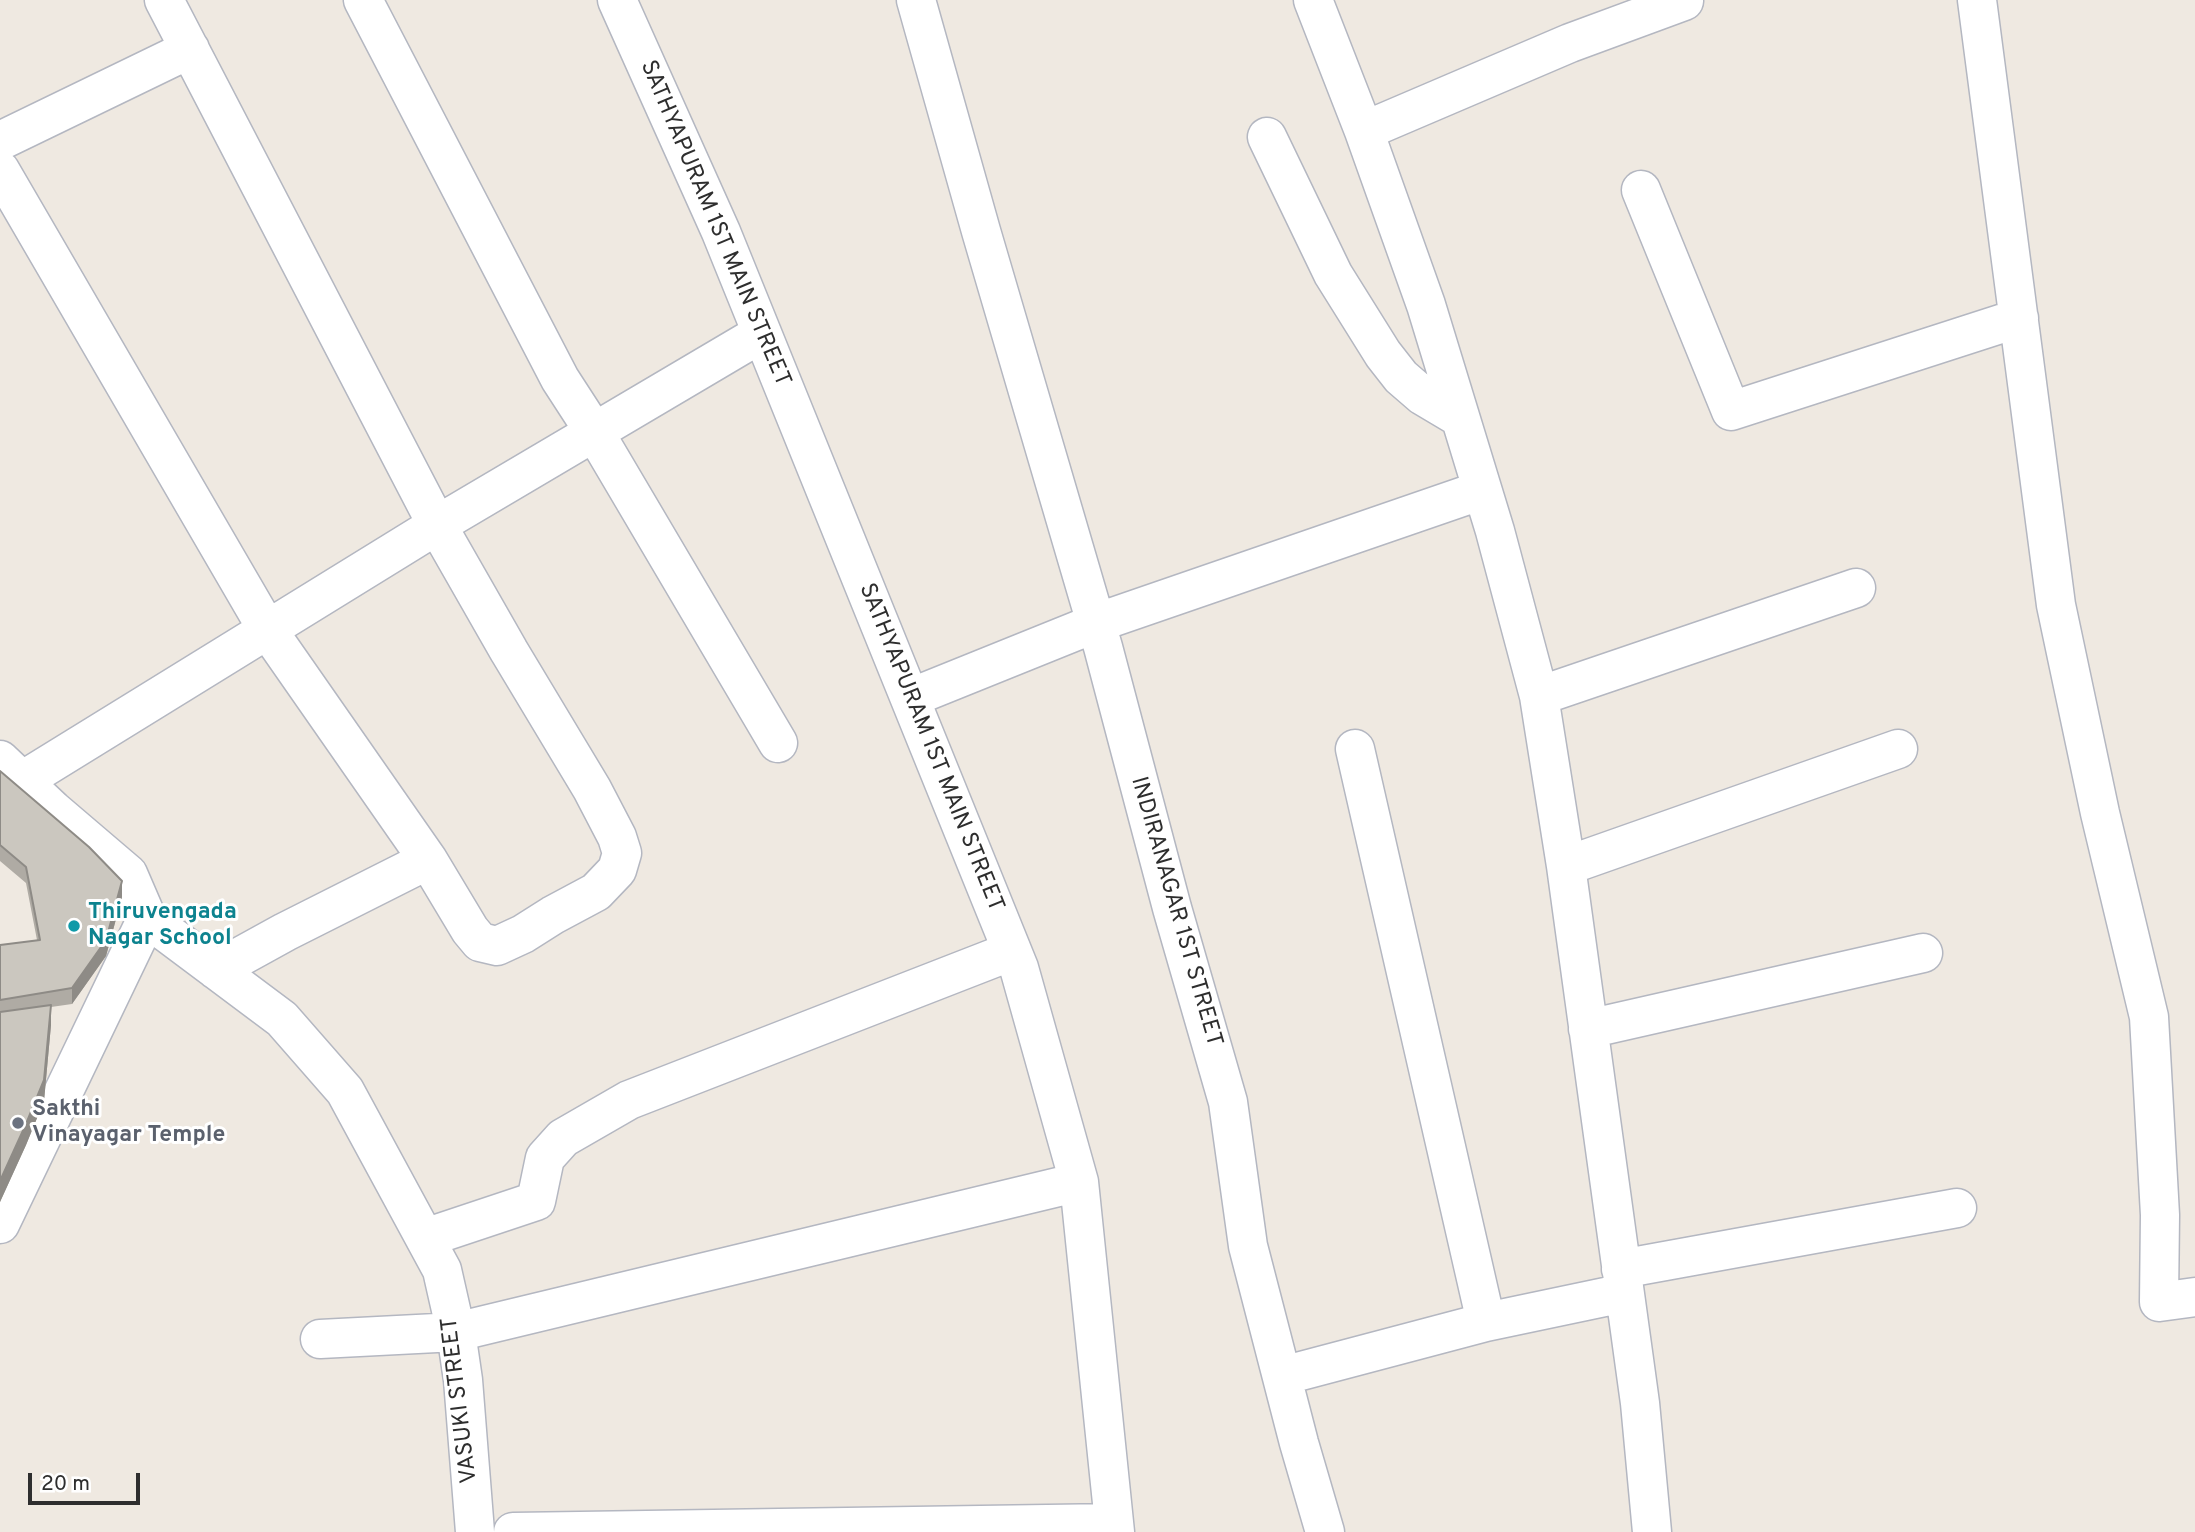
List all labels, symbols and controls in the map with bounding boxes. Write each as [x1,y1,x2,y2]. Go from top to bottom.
street label: SATHYAPURAM 1ST MAIN STREET [633,57,795,391]
street label: SATHYAPURAM 1ST MAIN STREET [851,580,1009,916]
street label: INDIRANAGAR 1ST STREET [1123,774,1227,1050]
place label: Thiruvengada Nagar School [88,899,237,953]
marker: Thiruvengada Nagar School [66,918,82,934]
place label: Sakthi Vinayagar Temple [32,1096,225,1150]
marker: Sakthi Vinayagar Temple [10,1115,26,1131]
street label: VASUKI STREET [437,1315,485,1485]
scale bar [32,1458,144,1502]
text: 20 m [41,1471,90,1498]

